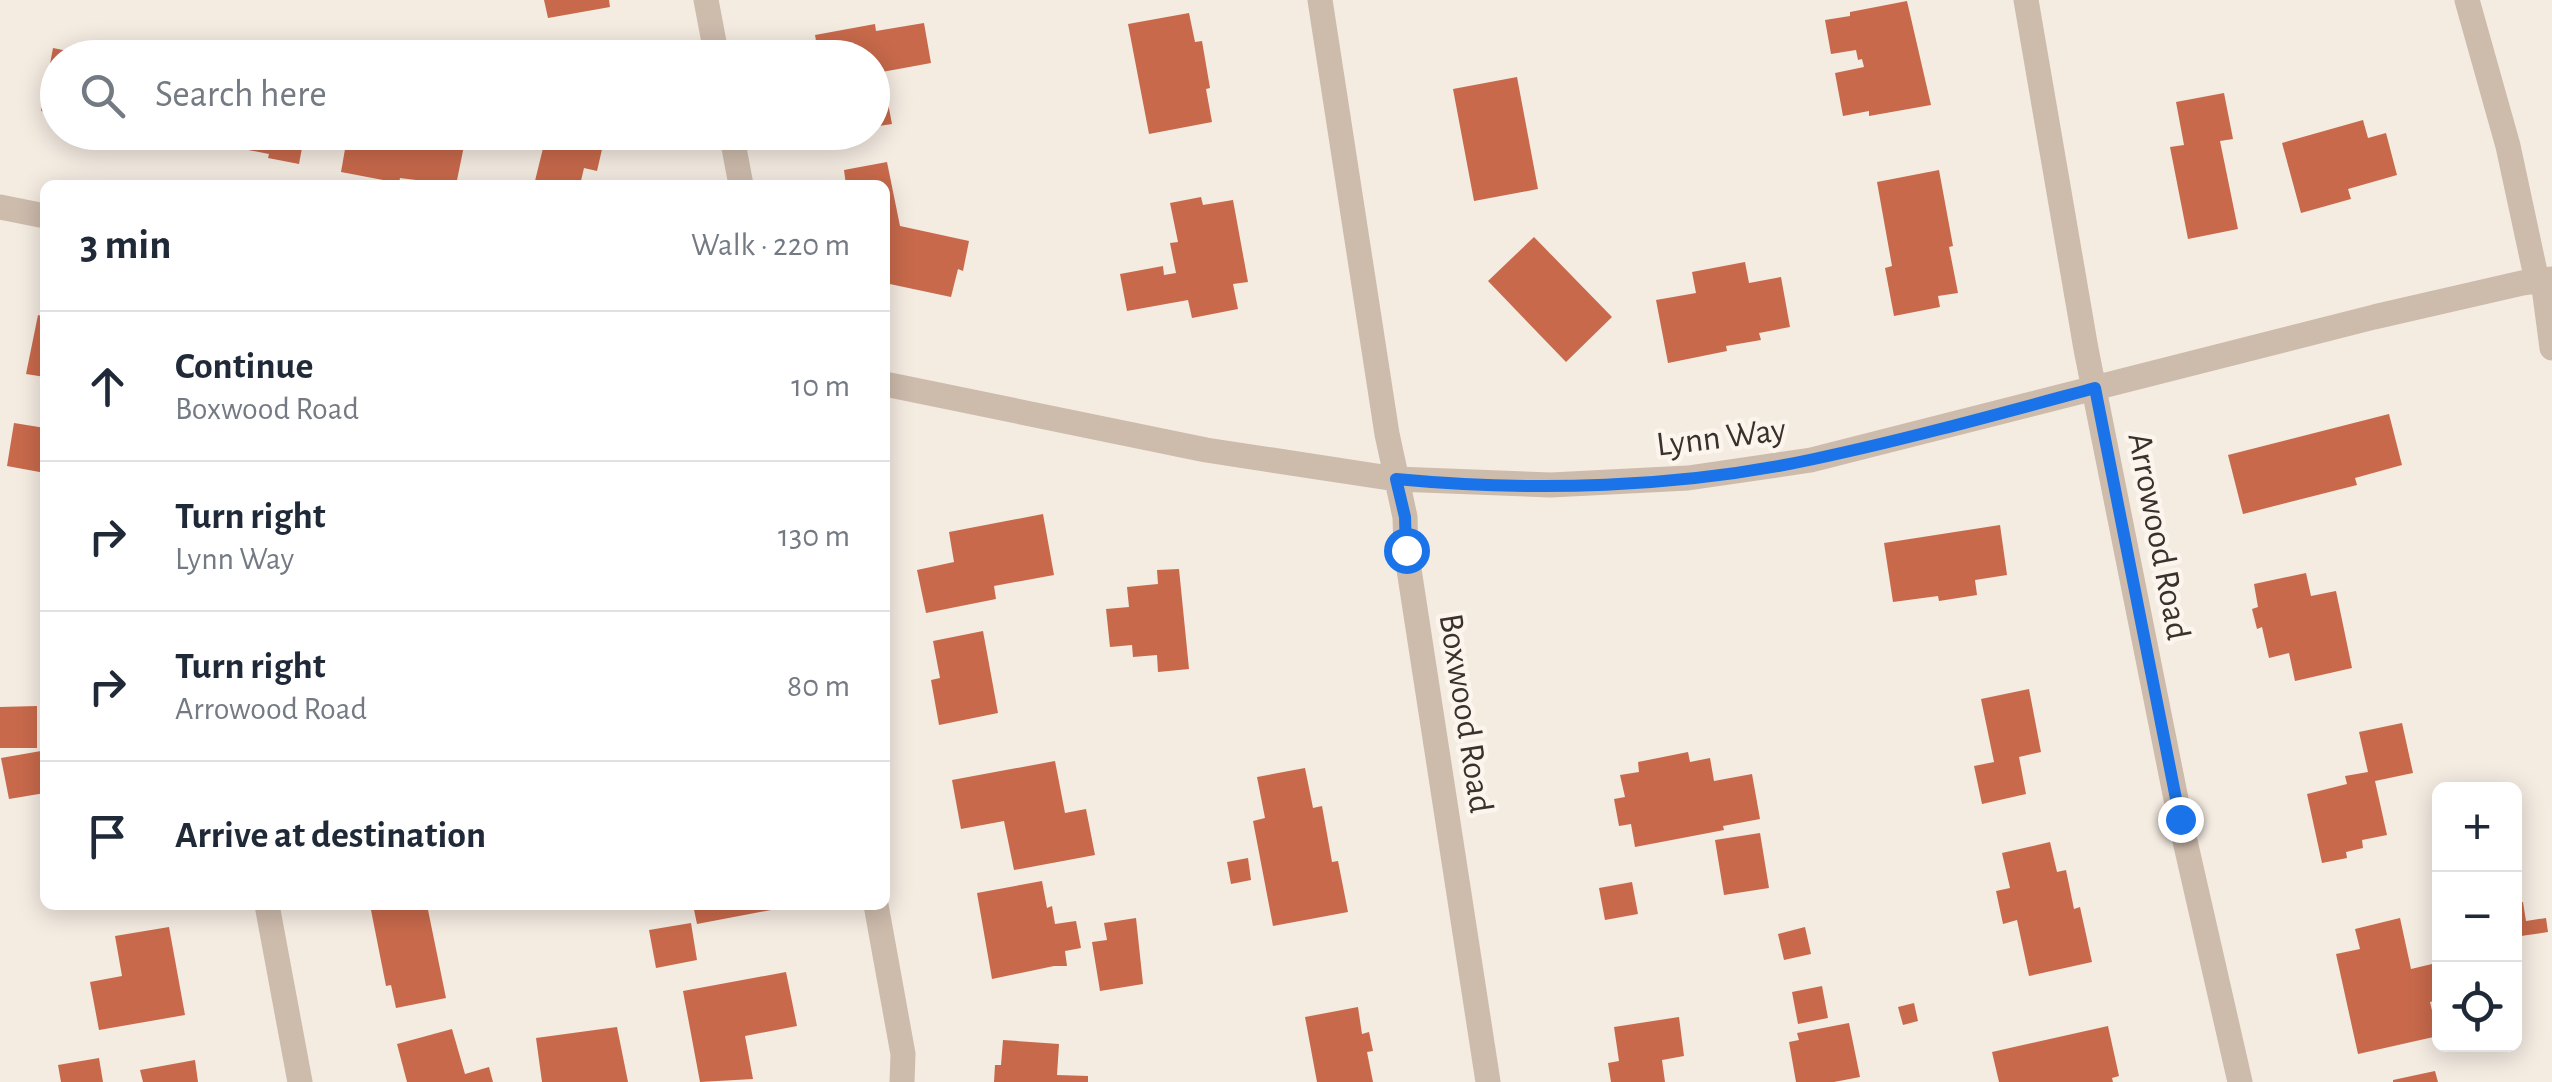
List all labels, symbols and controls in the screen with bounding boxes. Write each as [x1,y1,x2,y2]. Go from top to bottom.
search box [40,40,890,150]
icon: search [75,68,130,123]
text: Search here [155,76,327,114]
text: 3 min [80,224,172,266]
text: Walk · 220 m [691,229,850,261]
text: Continue [175,348,313,386]
icon: ahead [80,359,135,414]
text: 10 m [791,370,850,402]
text: Boxwood Road [175,393,359,425]
street label: Lynn Way [1654,412,1788,463]
street label: Arrowood Road [2121,430,2196,643]
text: Turn right [175,498,325,536]
icon: right [80,509,135,564]
text: 130 m [778,520,850,552]
route start [1384,528,1430,574]
text: Lynn Way [175,543,294,575]
street label: Boxwood Road [1432,611,1499,815]
text: Turn right [175,648,325,686]
icon: right [80,659,135,714]
text: 80 m [787,670,850,702]
text: Arrowood Road [175,693,367,725]
map controls [2432,782,2522,1052]
button: + [2432,782,2522,872]
route end [2158,797,2204,843]
icon: arrive [80,809,135,864]
text: Arrive at destination [175,817,486,855]
button: − [2432,872,2522,962]
button: locate [2432,962,2522,1052]

